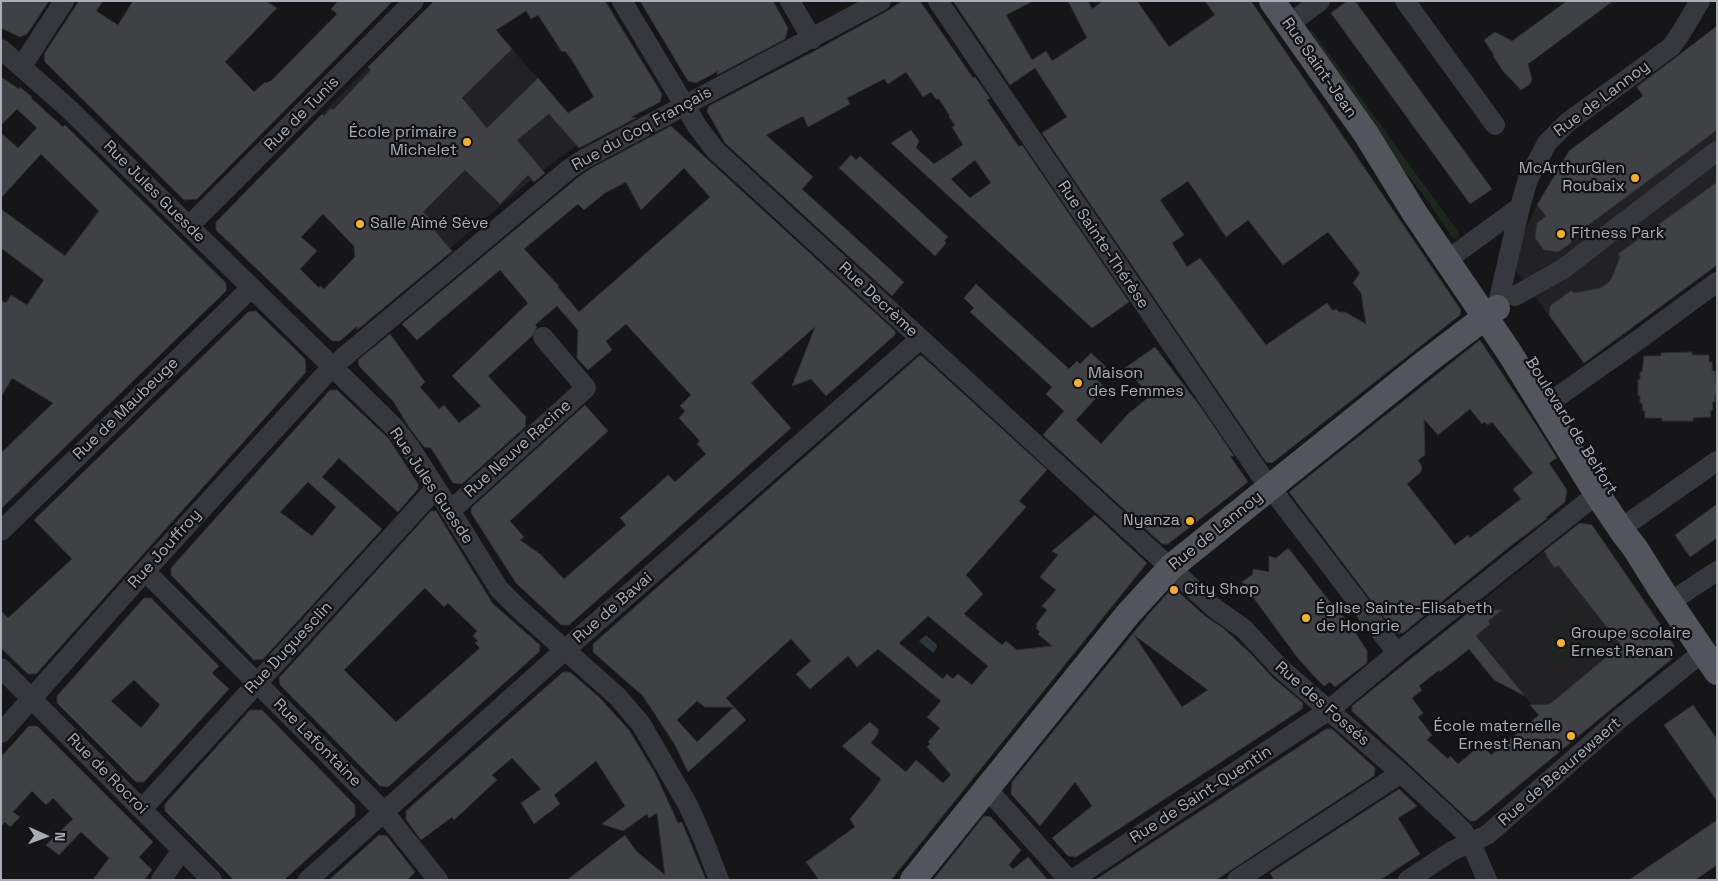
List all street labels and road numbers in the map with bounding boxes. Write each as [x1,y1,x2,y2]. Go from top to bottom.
street label: Rue Saint-Jean [1277,14,1361,122]
street label: Rue de Lannoy [1550,57,1654,141]
street label: Rue de Tunis [261,73,343,155]
street label: Rue du Coq Français [569,83,715,175]
street label: Rue Jules Guesde [99,137,209,247]
street label: Rue Sainte-Thérèse [1053,177,1153,313]
street label: Rue Decrème [834,258,922,342]
street label: Rue de Maubeuge [69,354,183,464]
street label: Boulevard de Belfort [1521,354,1621,498]
street label: Rue Neuve Racine [461,396,575,502]
street label: Rue Jules Guesde [385,424,477,548]
street label: Rue de Lannoy [1165,487,1267,575]
street label: Rue Jouffroy [124,505,206,593]
street label: Rue de Bavai [570,569,656,647]
street label: Rue Duguesclin [241,598,337,698]
street label: Rue des Fossés [1271,658,1373,750]
street label: Rue Lafontaine [269,695,365,791]
street label: Rue de Beaurewaert [1495,714,1625,830]
street label: Rue de Rocroi [63,730,151,818]
street label: Rue de Saint-Quentin [1127,742,1275,848]

